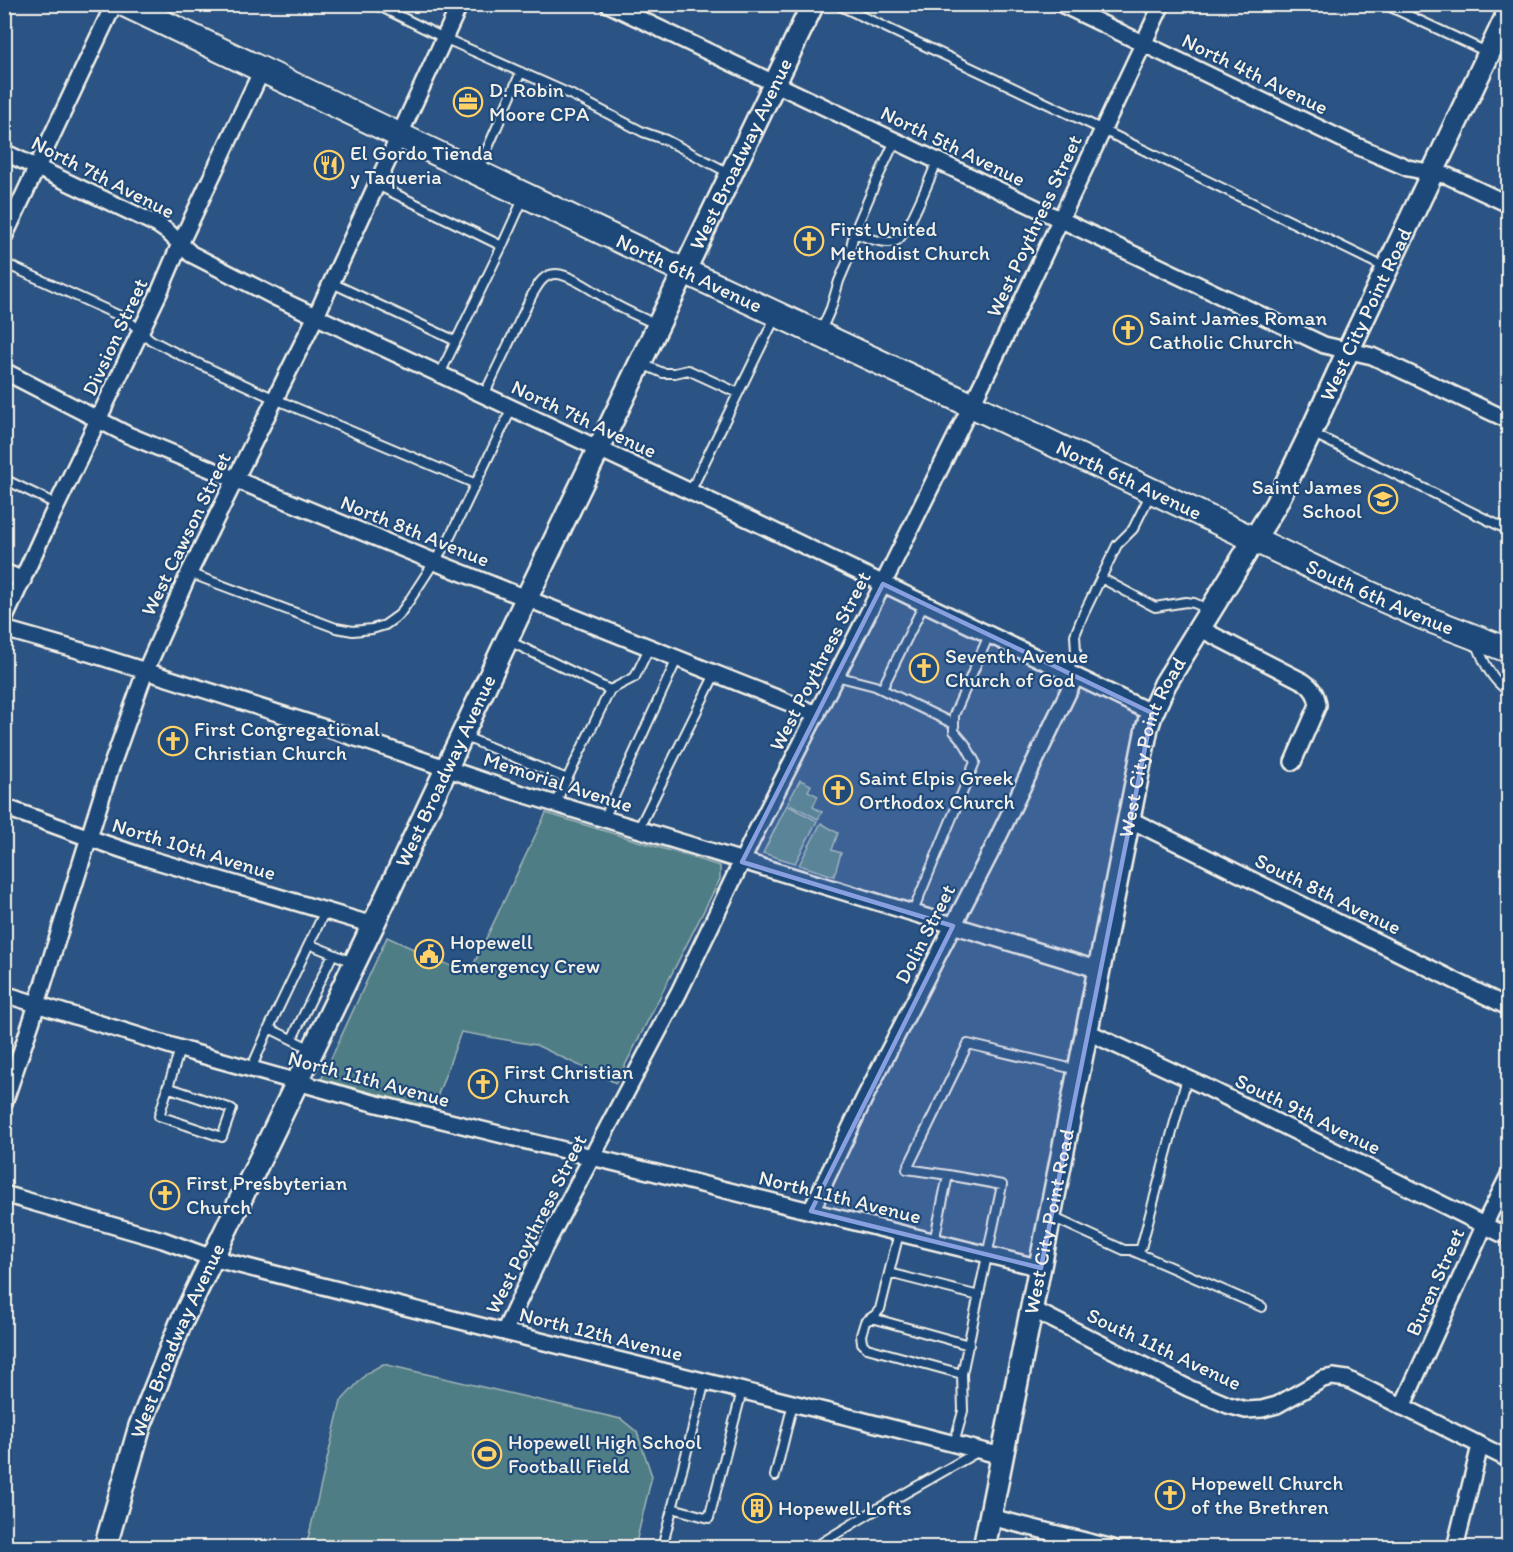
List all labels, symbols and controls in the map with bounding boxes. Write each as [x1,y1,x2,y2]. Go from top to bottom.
street label: North 4th Avenue [1178,27,1332,120]
street label: West Broadway Avenue [684,54,797,254]
place label: D. Robin Moore CPA [489,77,590,126]
office icon: D. Robin Moore CPA [452,86,484,118]
street label: North 5th Avenue [877,100,1030,191]
street label: North 7th Avenue [27,130,179,223]
street label: West Poythress Street [980,131,1087,321]
place label: El Gordo Tienda y Taqueria [350,140,493,189]
restaurant icon: El Gordo Tienda y Taqueria [313,149,345,181]
place label: First United Methodist Church [830,216,990,265]
street label: West City Point Road [1314,223,1417,405]
church icon: First United Methodist Church [793,225,825,257]
street label: North 6th Avenue [612,228,766,318]
street label: Divsion Street [76,274,153,399]
place label: Saint James Roman Catholic Church [1149,305,1327,354]
church icon: Saint James Roman Catholic Church [1112,314,1144,346]
street label: North 7th Avenue [508,374,661,463]
street label: North 6th Avenue [1052,434,1206,525]
street label: West Cawson Street [135,448,236,620]
place label: Saint James School [1252,474,1362,523]
school or university icon: Saint James School [1367,483,1399,515]
street label: North 8th Avenue [337,489,493,572]
street label: South 6th Avenue [1302,553,1458,640]
street label: West Poythress Street [763,567,876,755]
place label: Seventh Avenue Church of God [945,643,1088,692]
church icon: Seventh Avenue Church of God [908,652,940,684]
street label: West City Point Road [1113,652,1191,840]
street label: West Broadway Avenue [389,670,501,871]
place label: First Congregational Christian Church [194,716,380,765]
church icon: First Congregational Christian Church [157,725,189,757]
street label: Memorial Avenue [480,746,636,817]
place label: Saint Elpis Greek Orthodox Church [859,765,1015,814]
church icon: Saint Elpis Greek Orthodox Church [822,774,854,806]
street label: North 10th Avenue [109,812,279,885]
street label: South 8th Avenue [1251,847,1405,940]
street label: Dolin Street [889,880,960,988]
place label: Hopewell Emergency Crew [450,929,600,978]
public building icon: Hopewell Emergency Crew [413,938,445,970]
street label: North 11th Avenue [285,1045,453,1112]
place label: First Christian Church [504,1059,633,1108]
street label: South 9th Avenue [1231,1067,1385,1160]
church icon: First Christian Church [467,1068,499,1100]
street label: West City Point Road [1018,1126,1079,1316]
street label: West Poythress Street [479,1130,592,1318]
street label: North 11th Avenue [756,1164,924,1229]
place label: First Presbyterian Church [186,1170,347,1219]
church icon: First Presbyterian Church [149,1179,181,1211]
street label: Buren Street [1400,1224,1469,1340]
street label: West Broadway Avenue [124,1239,230,1441]
street label: North 12th Avenue [517,1301,686,1366]
street label: South 11th Avenue [1083,1302,1245,1395]
place label: Hopewell High School Football Field [508,1429,702,1478]
sports icon: Hopewell High School Football Field [471,1438,503,1470]
place label: Hopewell Church of the Brethren [1191,1470,1343,1519]
church icon: Hopewell Church of the Brethren [1154,1479,1186,1511]
building icon: Hopewell Lofts [741,1492,773,1524]
place label: Hopewell Lofts [778,1495,912,1520]

